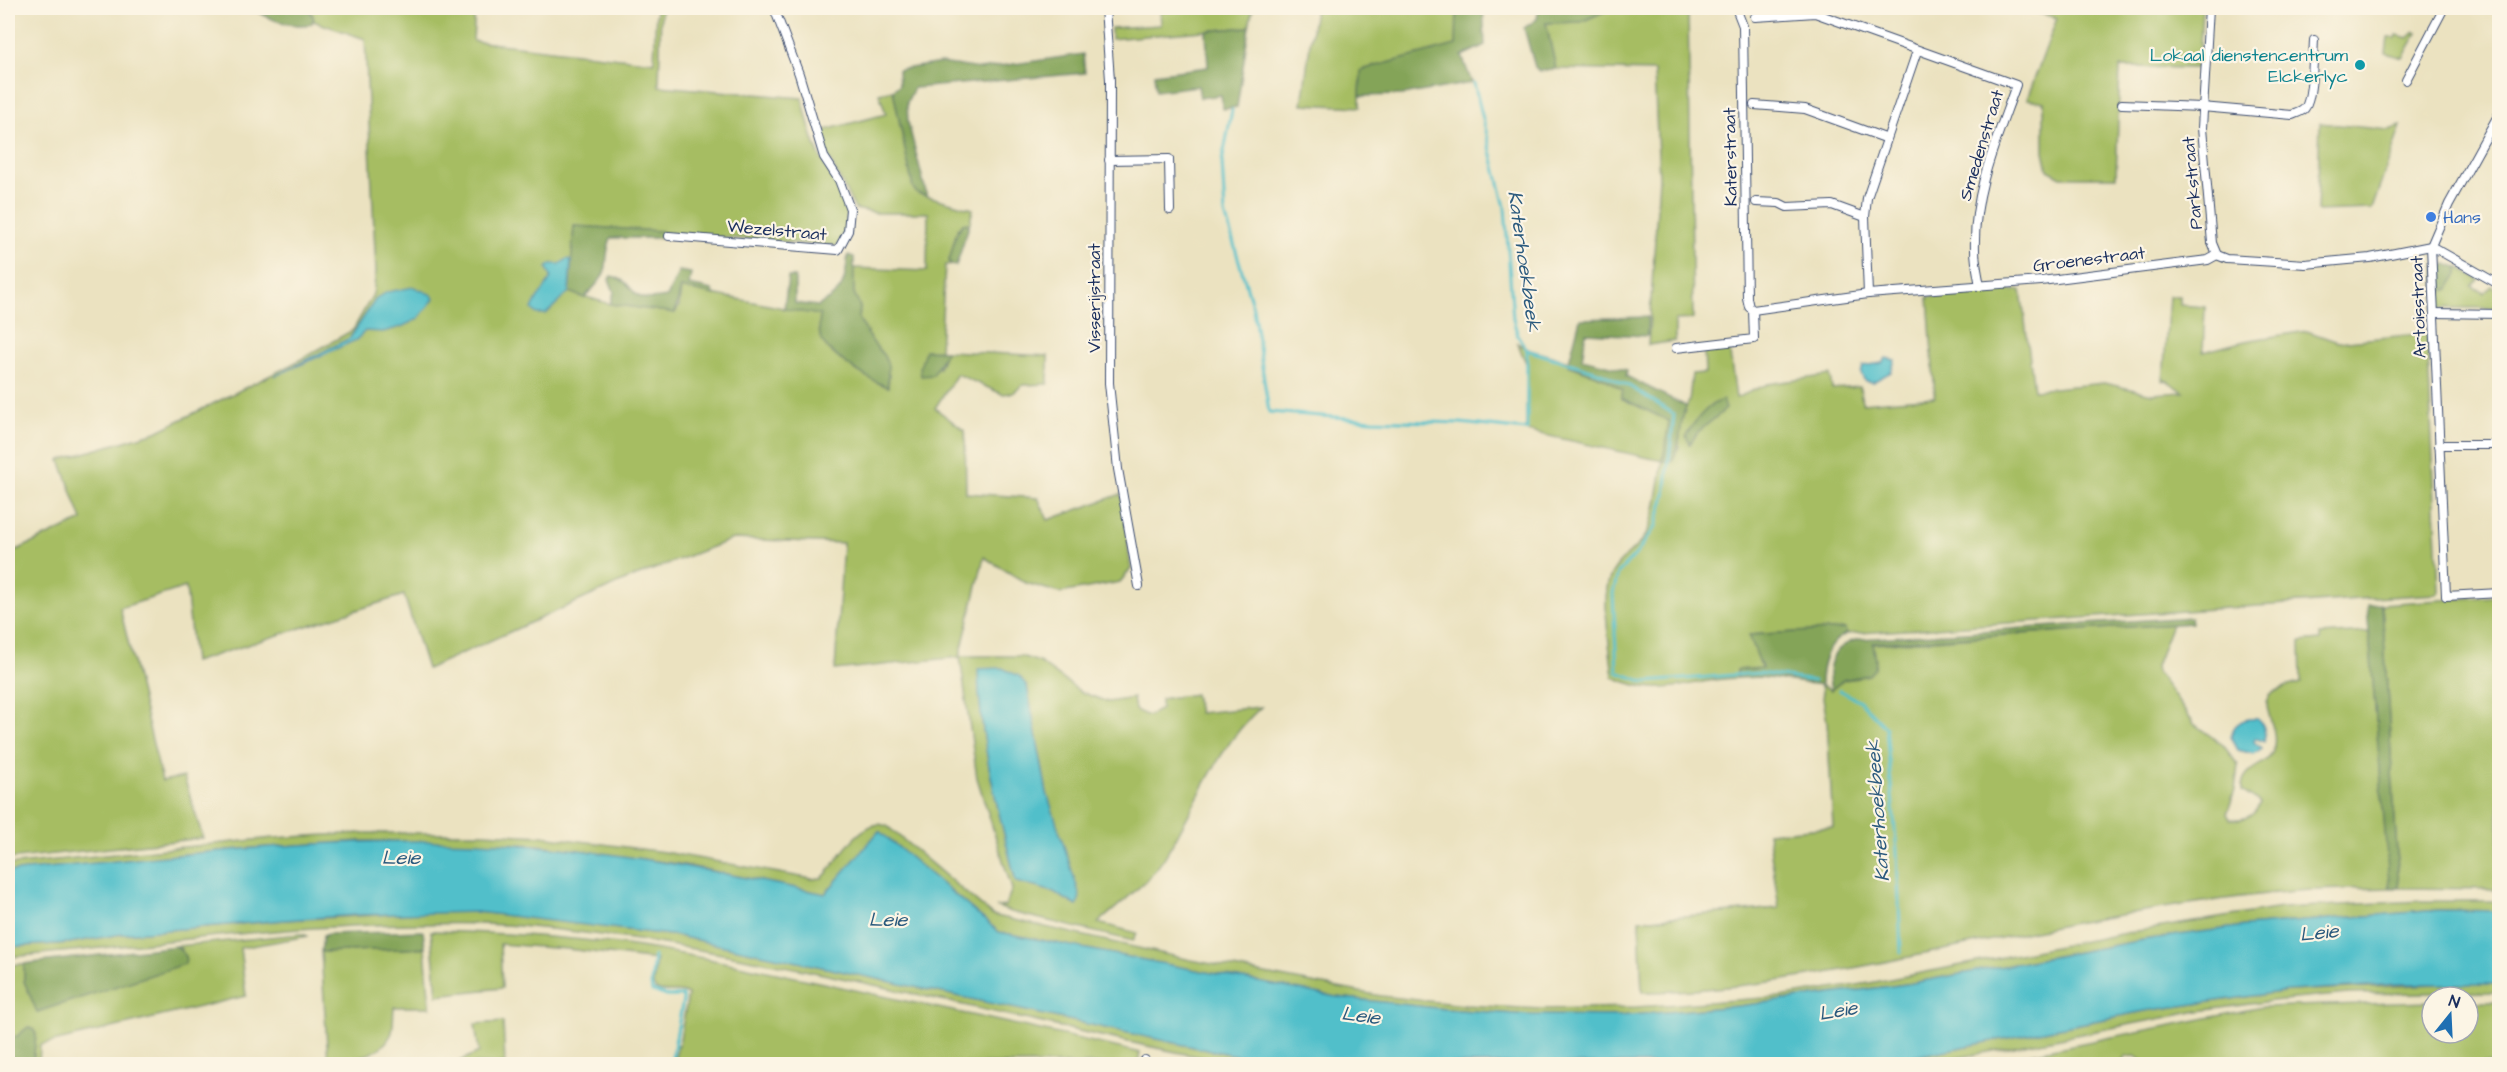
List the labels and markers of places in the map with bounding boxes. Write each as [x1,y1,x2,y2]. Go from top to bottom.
place label: Lokaal dienstencentrum Elckerlyc [2150,43,2348,90]
marker: Lokaal dienstencentrum Elckerlyc [2353,58,2367,72]
place label: Hans [2443,205,2481,230]
marker: Hans [2424,210,2438,224]

